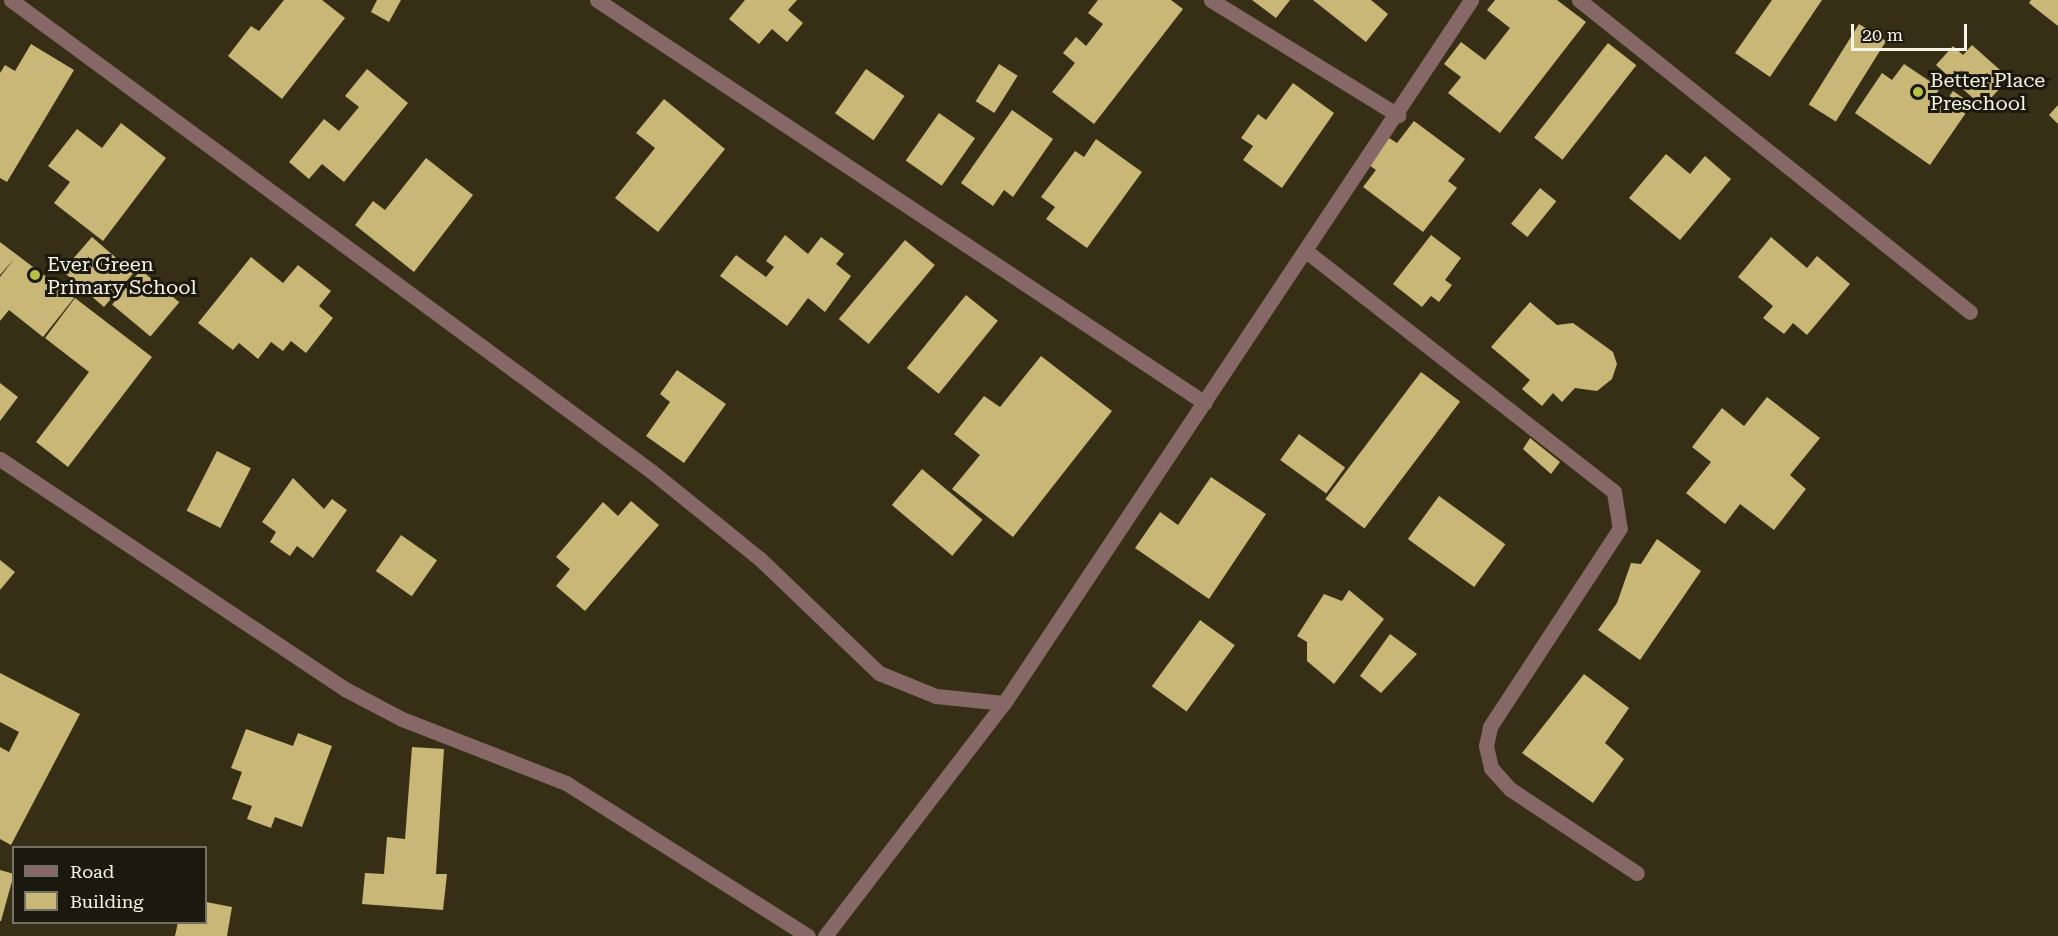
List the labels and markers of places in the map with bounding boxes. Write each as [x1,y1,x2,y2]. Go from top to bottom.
place label: Better Place Preschool [1930,68,2045,115]
marker: Better Place Preschool [1911,85,1925,99]
place label: Ever Green Primary School [47,252,197,299]
marker: Ever Green Primary School [28,268,42,282]

